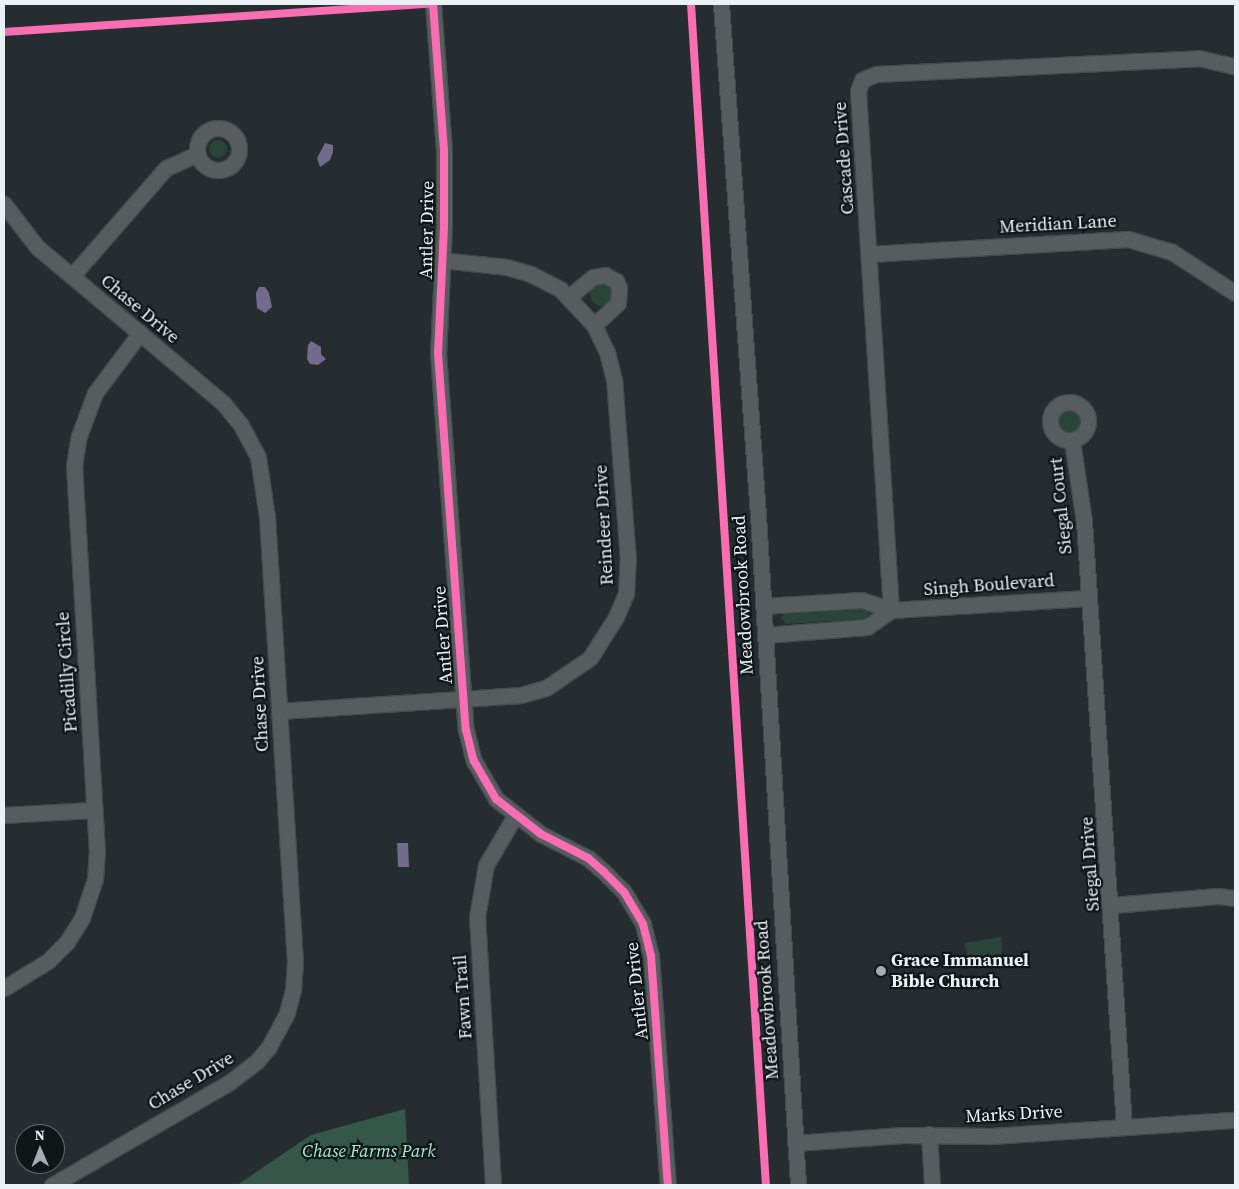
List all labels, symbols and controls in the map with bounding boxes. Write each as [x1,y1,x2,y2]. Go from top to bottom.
street label: Cascade Drive [829,101,859,215]
street label: Antler Drive [415,181,439,279]
street label: Meridian Lane [999,210,1117,238]
street label: Chase Drive [96,270,184,348]
street label: Siegal Court [1045,457,1077,555]
street label: Reindeer Drive [590,464,618,586]
street label: Meadowbrook Road [728,515,758,675]
street label: Singh Boulevard [923,570,1055,600]
street label: Antler Drive [429,585,457,685]
street label: Picadilly Circle [52,611,82,733]
street label: Chase Drive [247,656,273,752]
street label: Siegal Drive [1076,816,1104,912]
street label: Meadowbrook Road [751,920,783,1080]
street label: Antler Drive [621,941,653,1041]
place label: Grace Immanuel Bible Church [891,950,1029,992]
street label: Fawn Trail [449,954,477,1040]
marker: Grace Immanuel Bible Church [875,965,887,977]
street label: Chase Drive [144,1047,238,1115]
street label: Marks Drive [965,1101,1063,1127]
north arrow [15,1124,65,1174]
text: N [34,1125,45,1145]
park label: Chase Farms Park [302,1140,436,1162]

